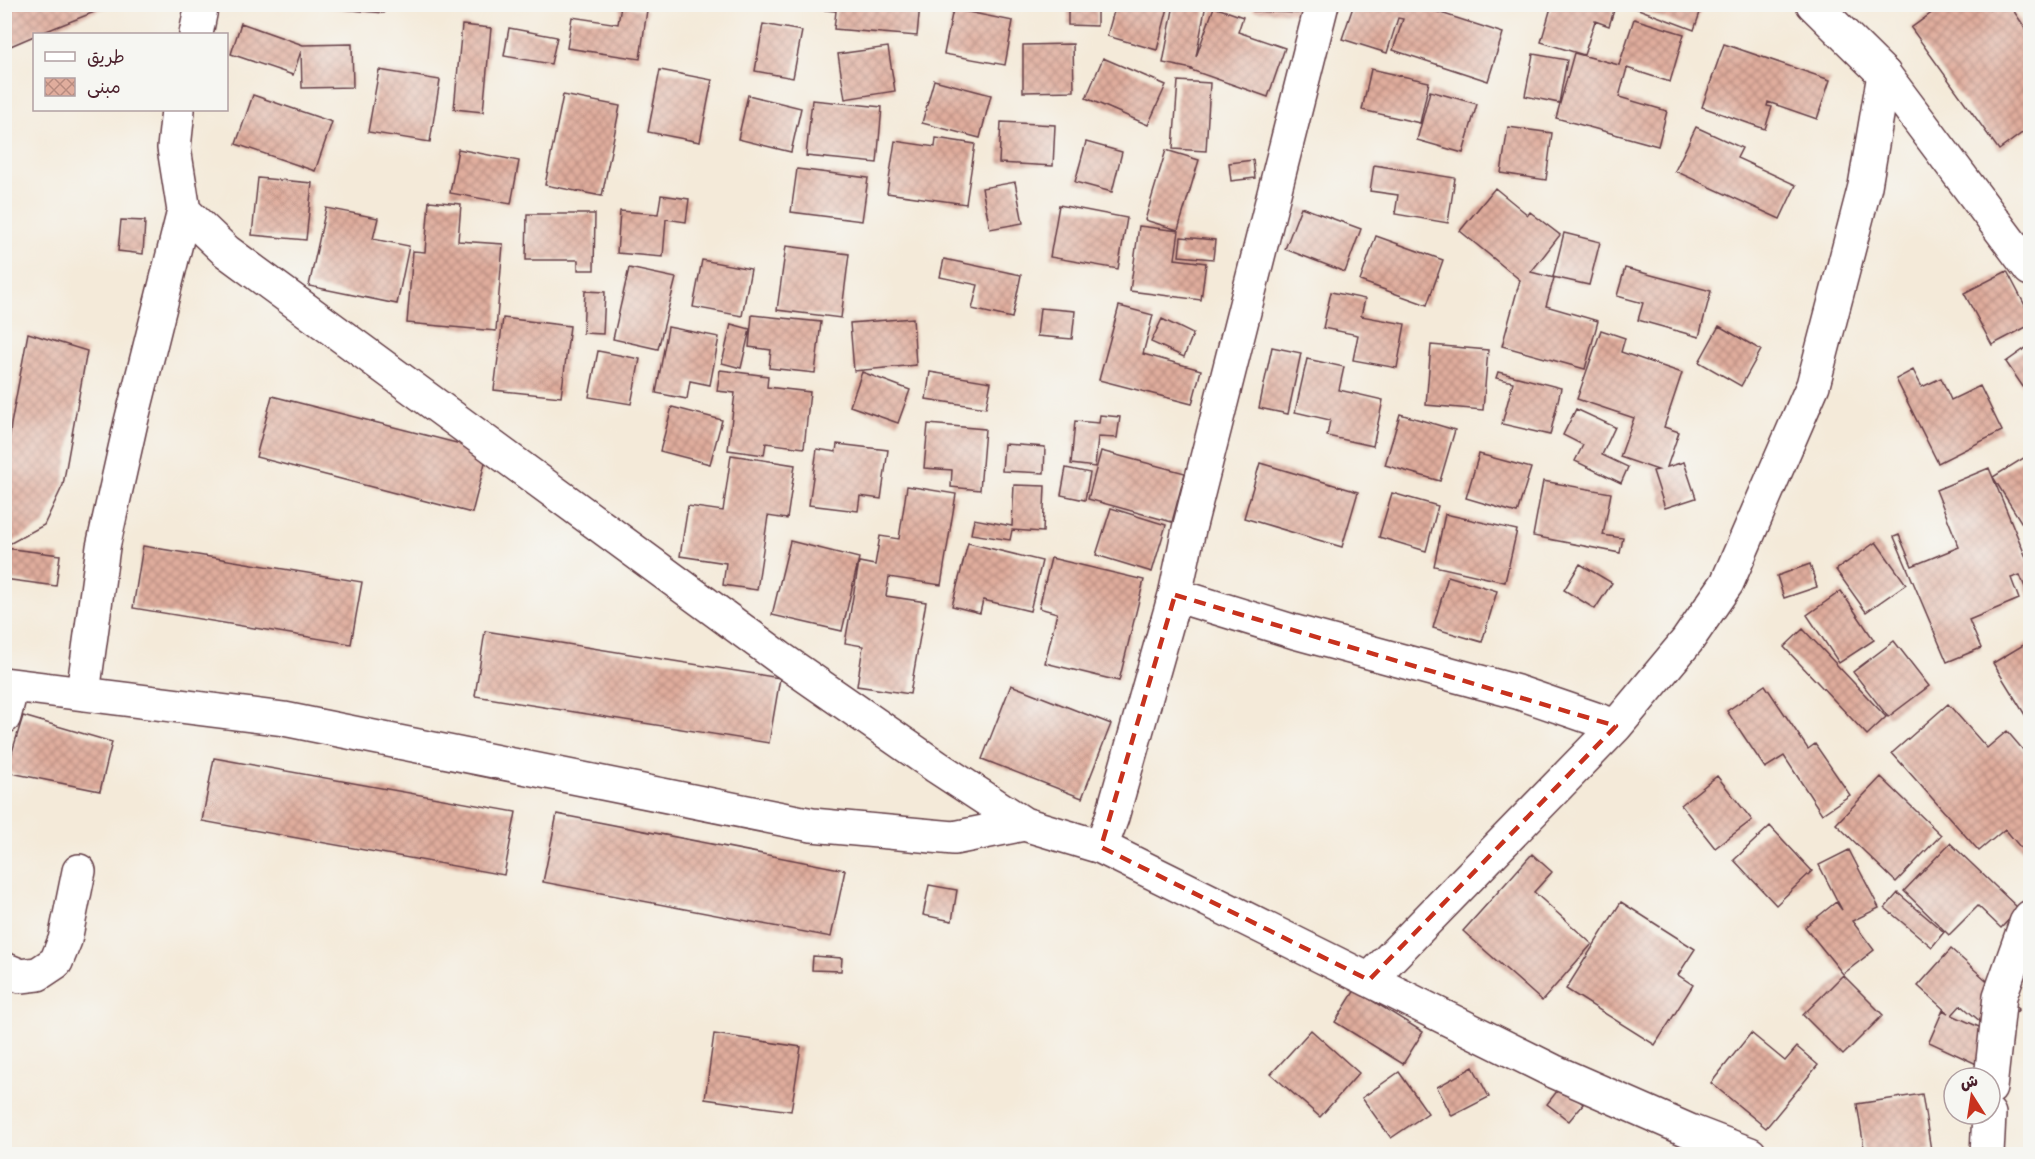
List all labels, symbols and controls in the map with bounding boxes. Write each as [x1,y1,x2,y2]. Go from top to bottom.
legend [33,33,228,111]
text: طريق [87,46,125,72]
text: مبنى [87,76,121,102]
north arrow [1942,1066,2002,1126]
text: ش [1958,1070,1980,1097]

